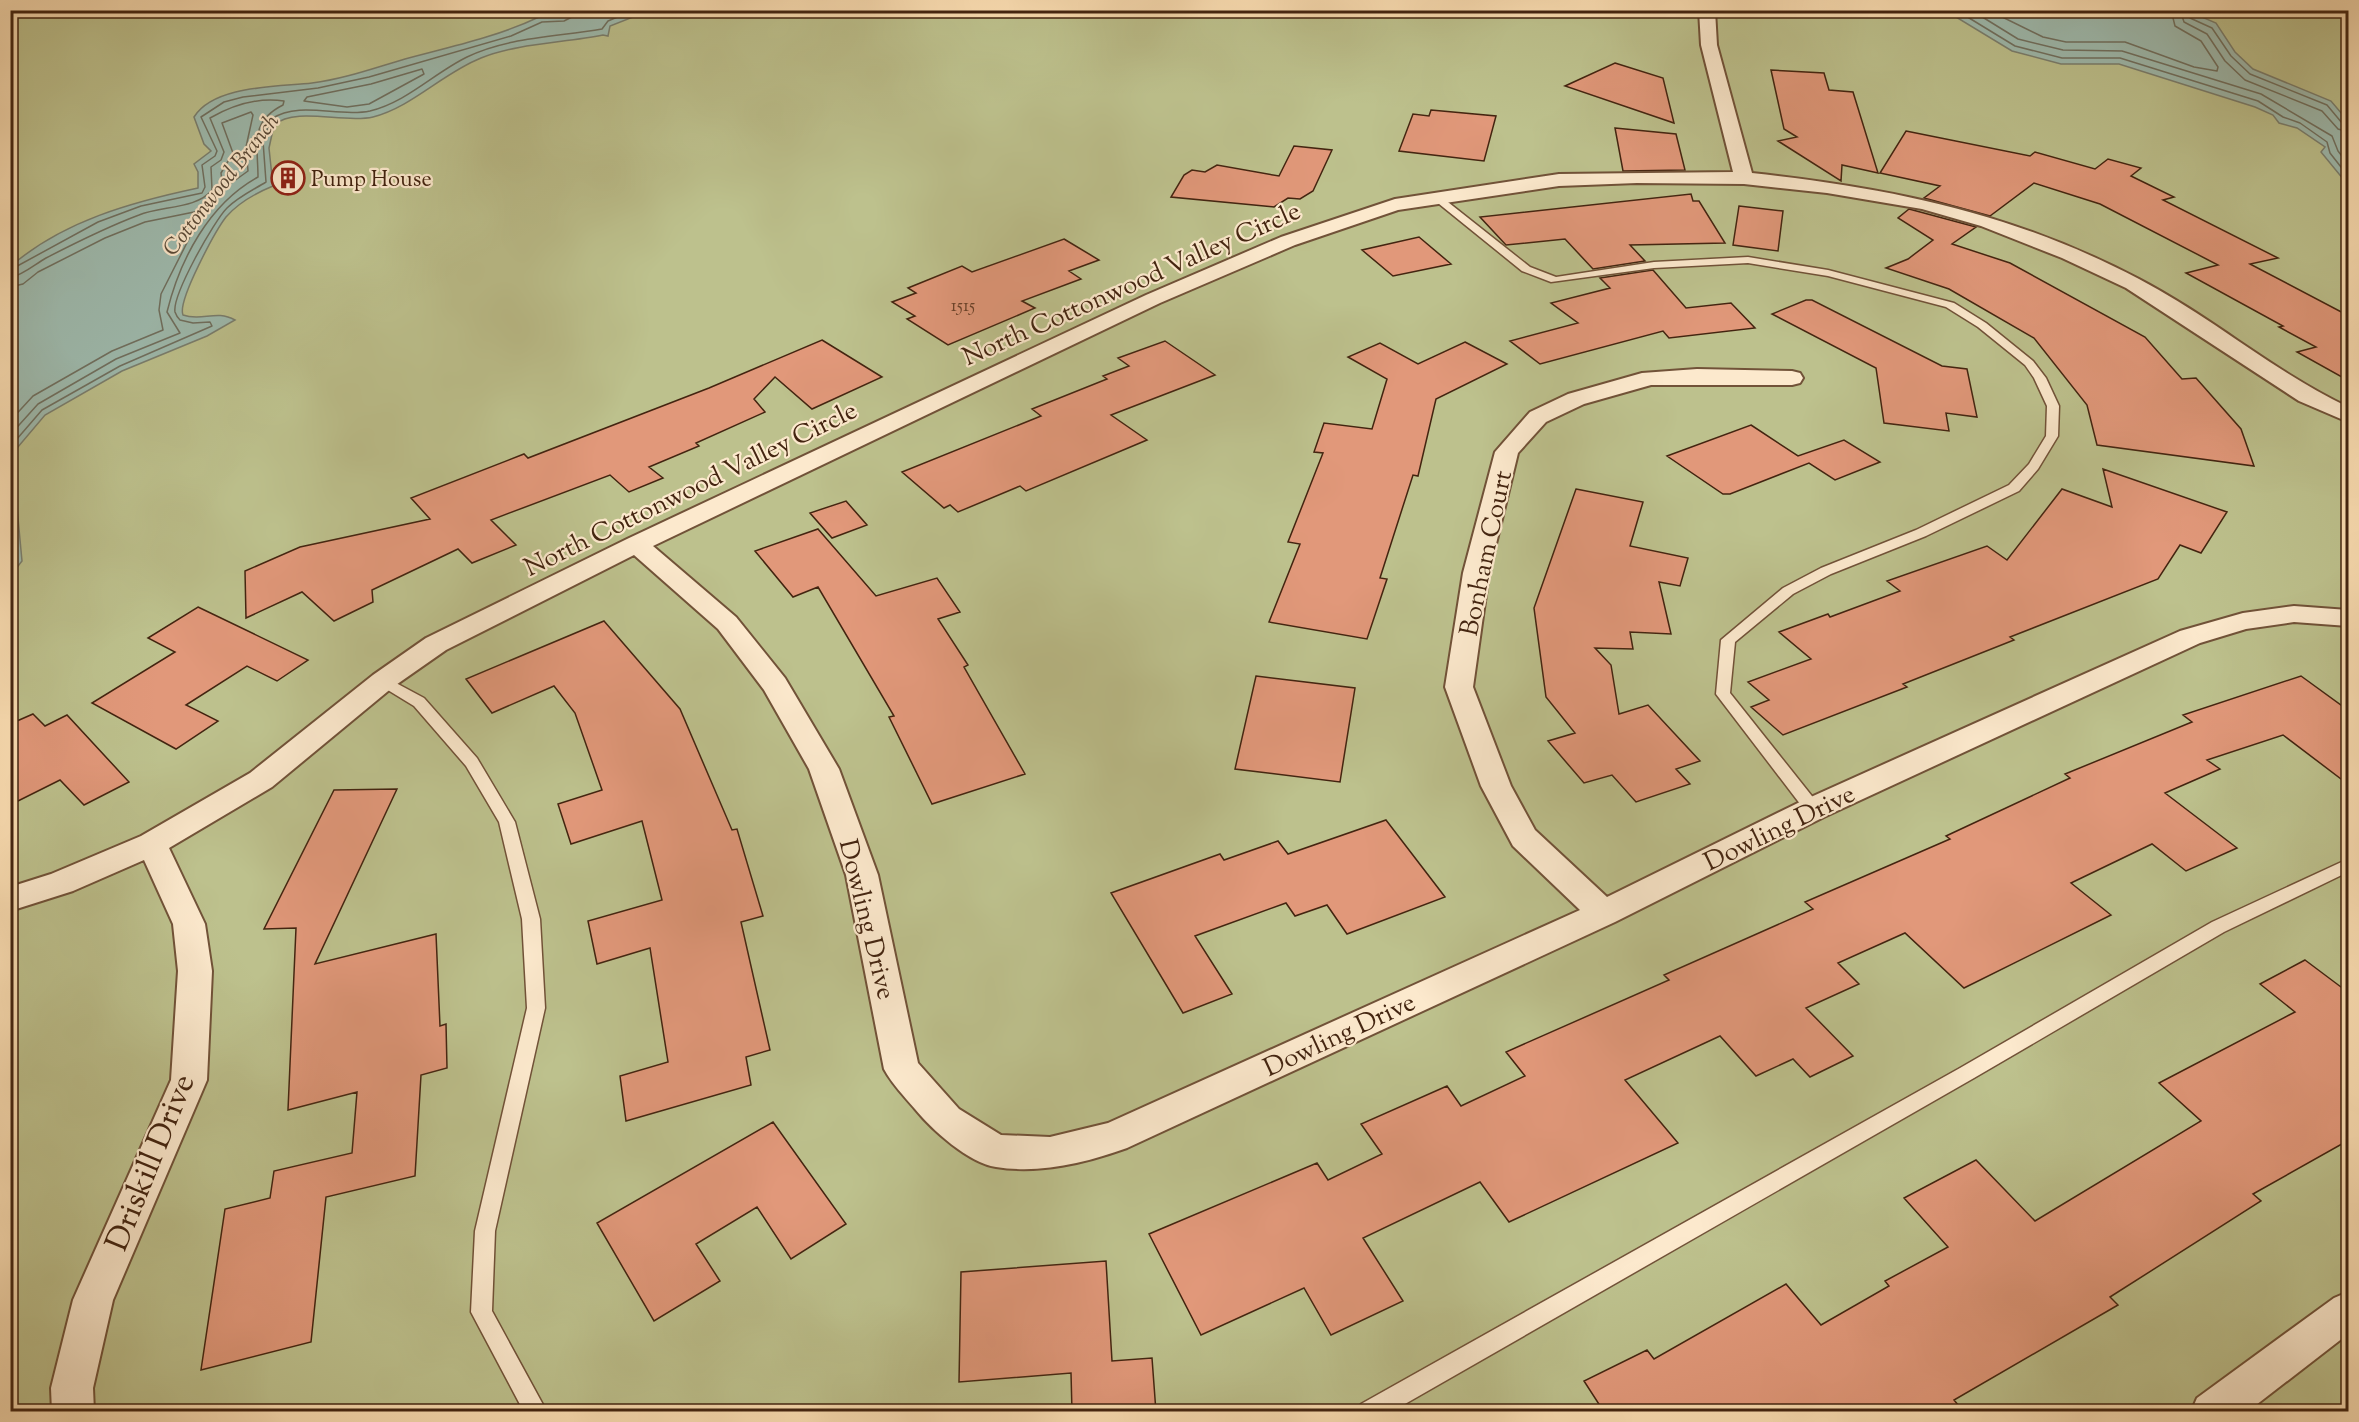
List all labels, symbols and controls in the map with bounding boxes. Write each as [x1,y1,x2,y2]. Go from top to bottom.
water label: Cottonwood Branch [157,108,288,264]
building icon: Pump House [270,160,306,196]
place label: Pump House [311,165,432,197]
street label: North Cottonwood Valley Circle [957,194,1307,377]
house number: 1515 [951,294,975,320]
street label: North Cottonwood Valley Circle [518,393,864,587]
street label: Bonham Court [1452,467,1523,640]
street label: Dowling Drive [1698,777,1862,882]
street label: Dowling Drive [828,836,903,1004]
street label: Dowling Drive [1258,985,1422,1088]
street label: Driskill Drive [95,1068,208,1259]

